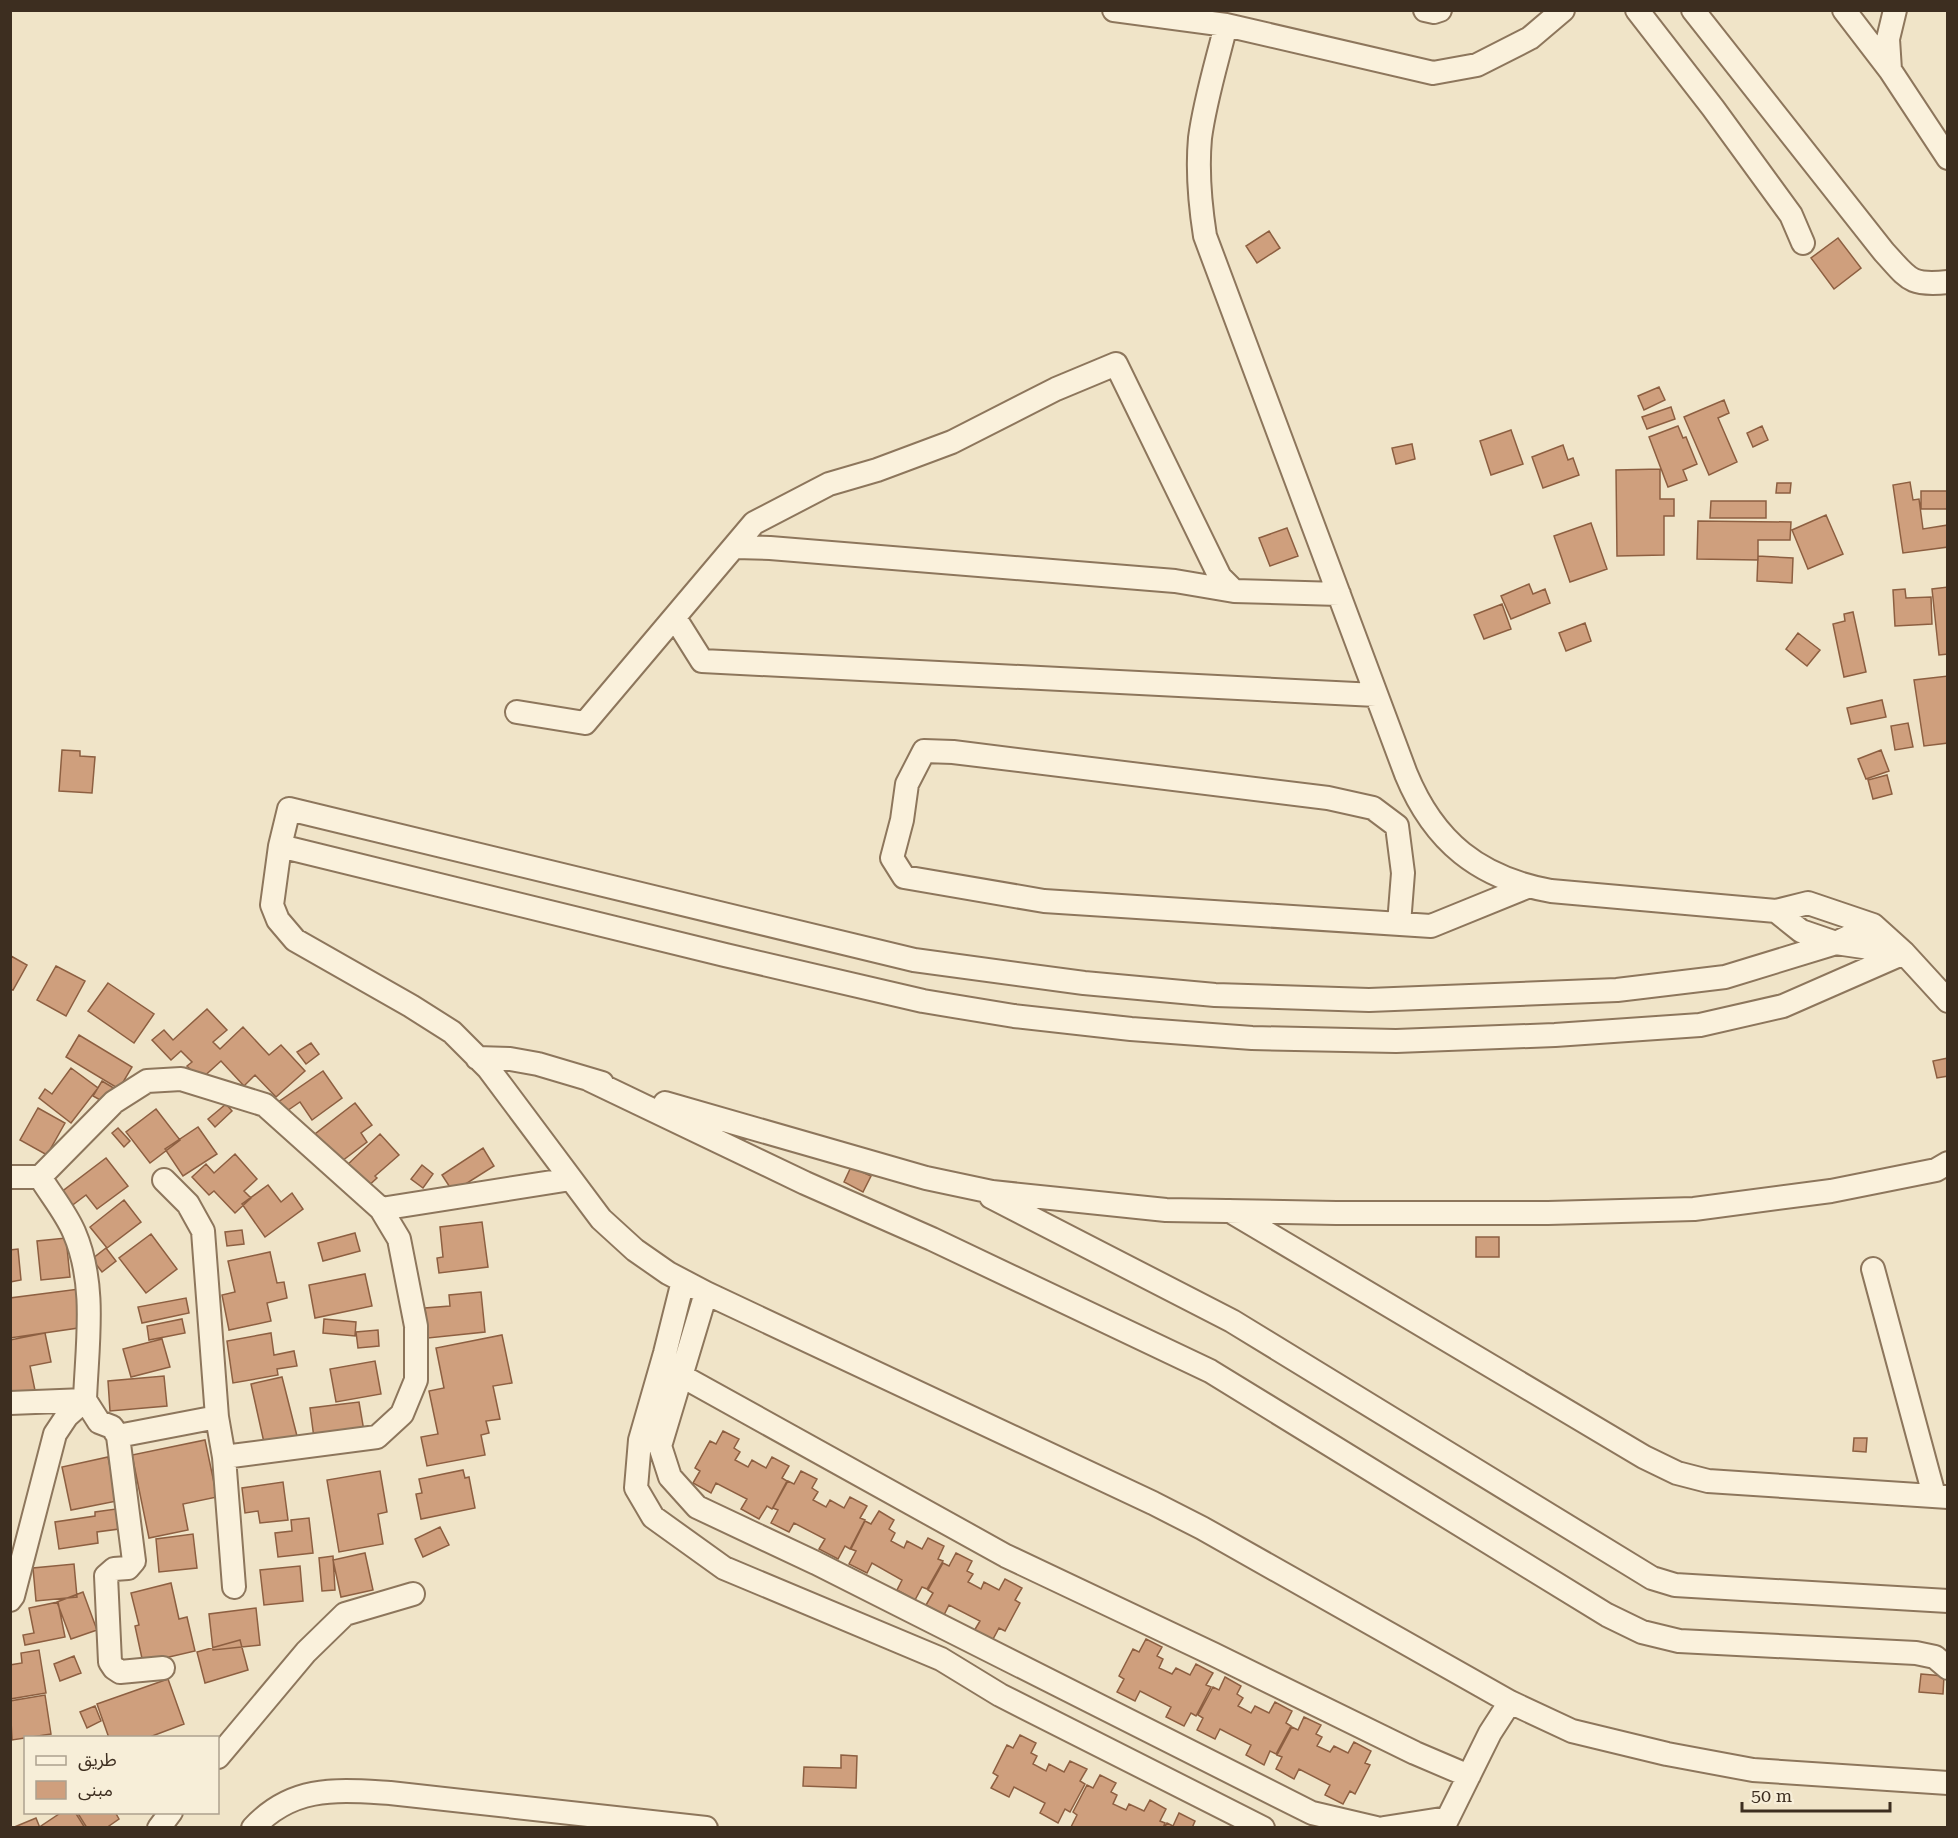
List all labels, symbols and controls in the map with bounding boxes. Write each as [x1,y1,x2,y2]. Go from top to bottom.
legend [24,1736,219,1814]
text: طريق [78,1749,117,1771]
scale bar [1742,1775,1890,1813]
text: مبنى [78,1779,113,1801]
text: 50 m [1751,1785,1792,1806]

